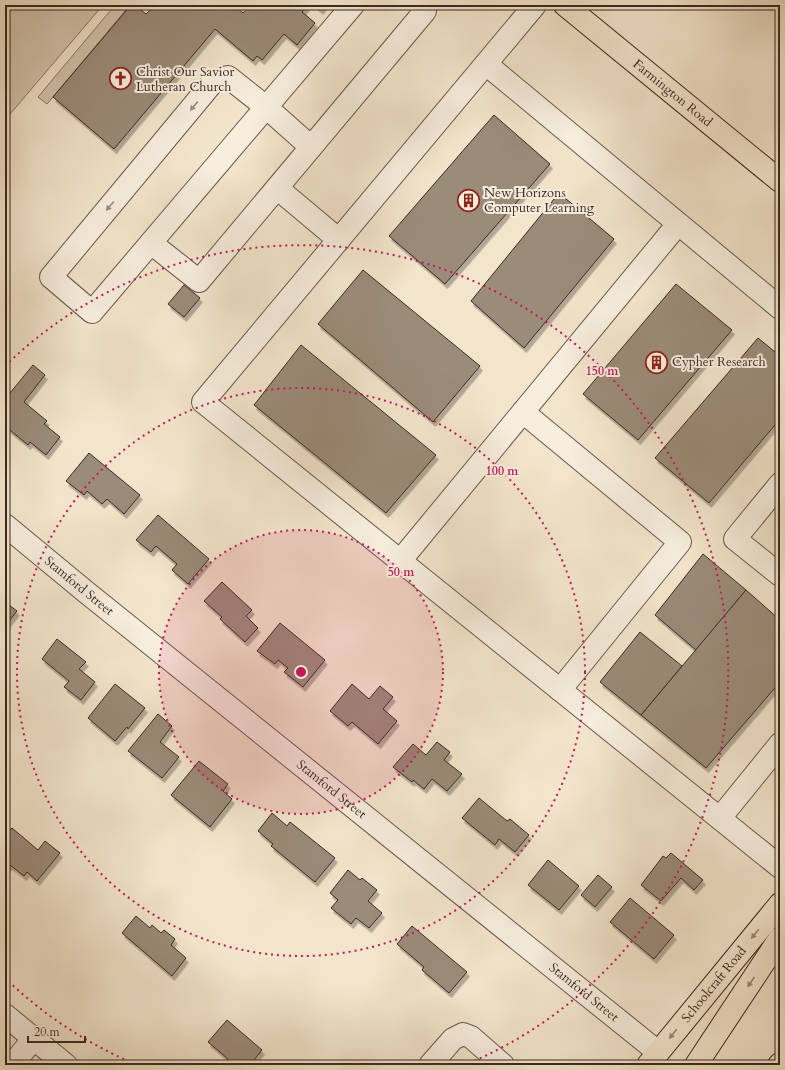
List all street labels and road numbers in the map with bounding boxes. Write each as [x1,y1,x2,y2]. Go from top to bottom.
street label: Farmington Road [629,55,716,131]
street label: Stamford Street [41,552,118,620]
street label: Stamford Street [293,756,370,823]
street label: Schoolcraft Road [677,943,751,1026]
street label: Stamford Street [545,959,623,1026]

